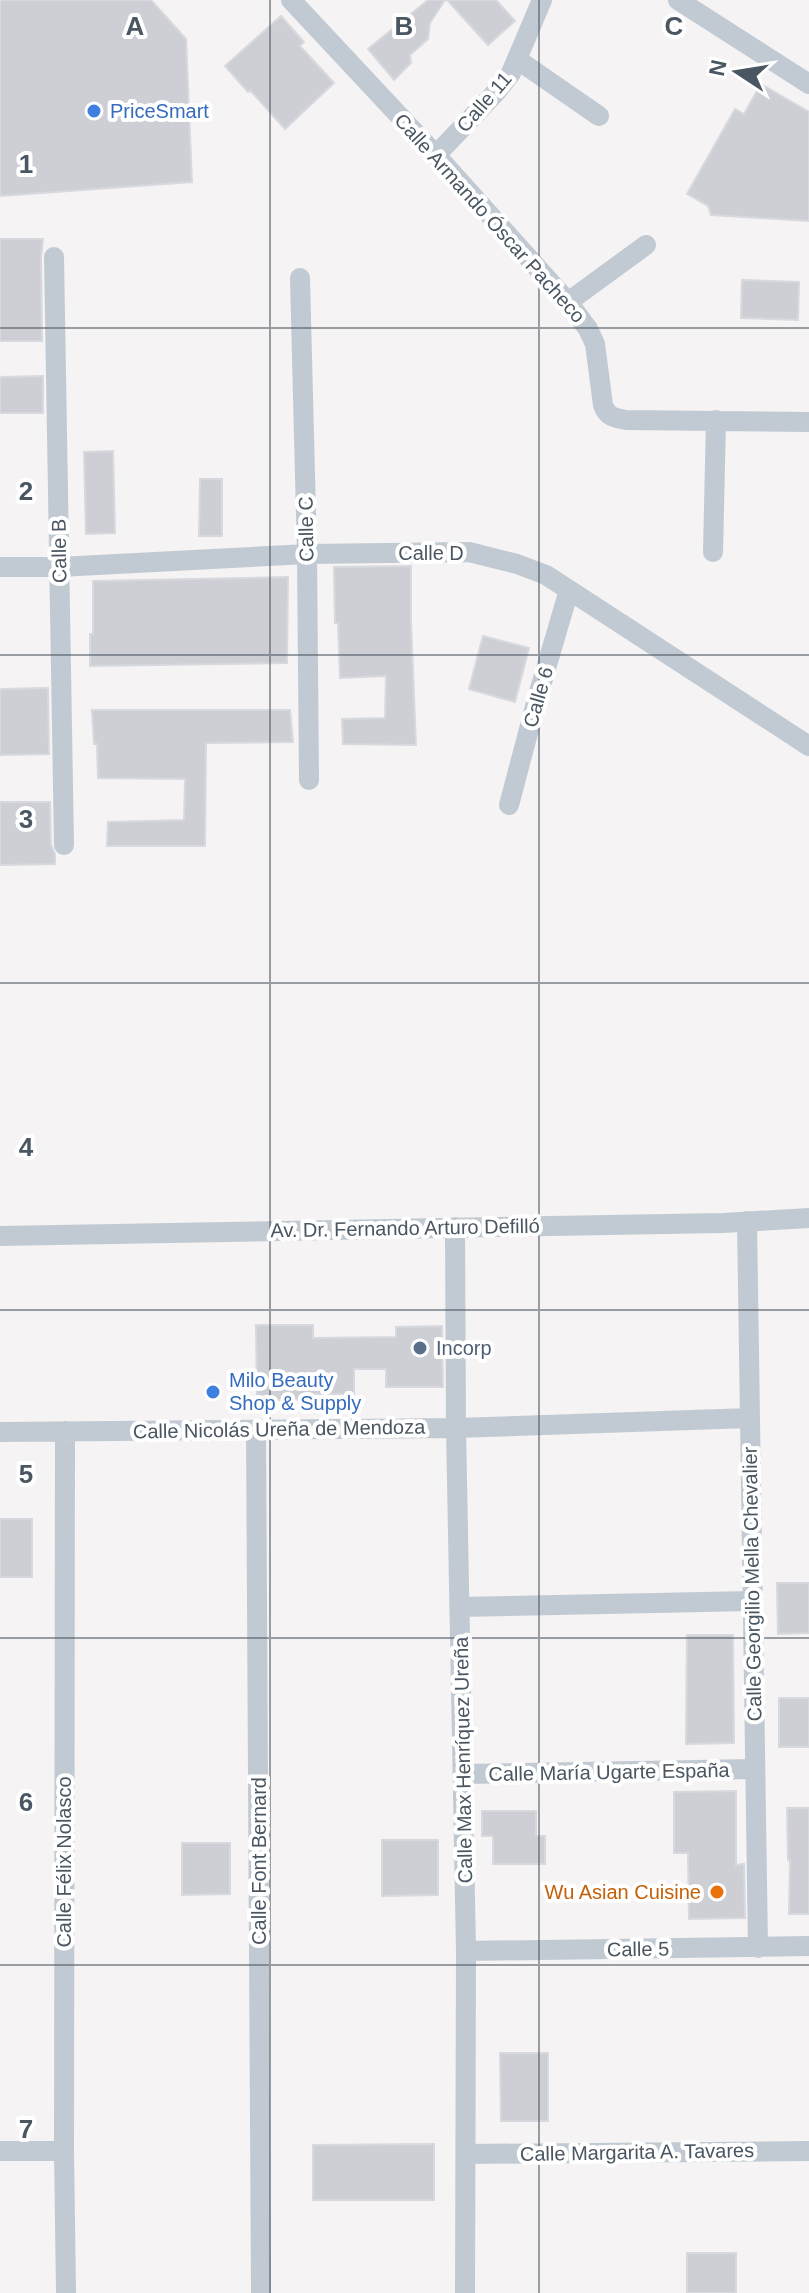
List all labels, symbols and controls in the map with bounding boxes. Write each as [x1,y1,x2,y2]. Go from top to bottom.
text: A [126,11,145,41]
text: B [395,11,413,41]
text: C [665,11,684,41]
north arrow [697,32,777,112]
text: N [704,58,732,78]
street label: Calle 11 [452,68,516,136]
place label: PriceSmart [110,100,209,122]
marker: PriceSmart [85,102,103,120]
street label: Calle Armando Óscar Pacheco [390,109,590,327]
text: 1 [19,149,33,179]
text: 2 [19,476,33,506]
street label: Calle C [294,496,318,562]
street label: Calle B [47,519,71,583]
street label: Calle D [398,542,464,564]
street label: Calle 6 [519,664,557,730]
text: 3 [19,804,33,834]
text: 4 [19,1132,34,1162]
street label: Av. Dr. Fernando Arturo Defilló [270,1215,540,1241]
place label: Incorp [436,1337,492,1359]
marker: Incorp [411,1339,429,1357]
place label: Milo Beauty Shop & Supply [229,1369,361,1414]
marker: Milo Beauty Shop & Supply [204,1383,222,1401]
street label: Calle Nicolás Ureña de Mendoza [133,1415,426,1443]
street label: Calle Georgilio Mella Chevalier [739,1446,765,1721]
text: 5 [19,1459,33,1489]
street label: Calle Max Henríquez Ureña [450,1636,476,1884]
street label: Calle María Ugarte España [488,1759,731,1785]
street label: Calle Félix Nolasco [53,1776,75,1948]
street label: Calle Font Bernard [248,1777,270,1945]
text: 6 [19,1787,33,1817]
place label: Wu Asian Cuisine [545,1881,701,1903]
marker: Wu Asian Cuisine [708,1883,726,1901]
street label: Calle 5 [607,1937,669,1961]
text: 7 [19,2114,33,2144]
street label: Calle Margarita A. Tavares [520,2139,754,2165]

